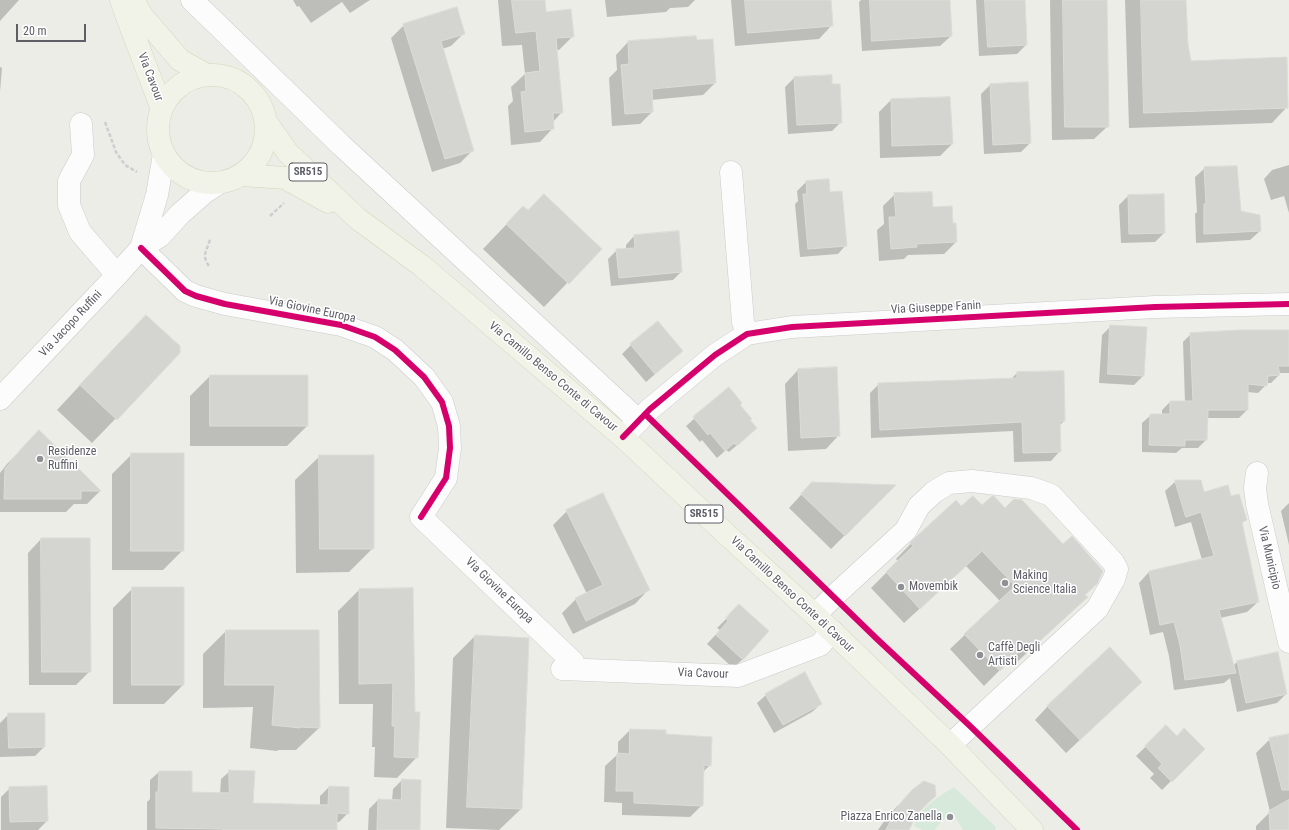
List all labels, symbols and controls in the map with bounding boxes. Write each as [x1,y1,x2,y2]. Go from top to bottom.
scale bar [18,16,88,42]
text: 20 m [23,24,47,38]
street label: Via Cavour [134,51,166,103]
road number: SR515 [289,163,327,181]
street label: Via Jacopo Ruffini [37,288,105,360]
street label: Via Giovine Europa [267,294,357,326]
street label: Via Giuseppe Fanin [890,298,982,318]
street label: Via Camillo Benso Conte di Cavour [486,319,620,435]
place label: Residenze Ruffini [48,445,96,473]
marker: Residenze Ruffini [35,454,45,464]
road number: SR515 [685,505,723,523]
street label: Via Municipio [1255,525,1283,591]
street label: Via Camillo Benso Conte di Cavour [727,534,857,656]
street label: Via Giovine Europa [462,555,536,627]
place label: Making Science Italia [1013,569,1076,597]
marker: Making Science Italia [1000,578,1010,588]
place label: Movembik [909,580,958,594]
marker: Movembik [896,582,906,592]
place label: Caffè Degli Artisti [988,641,1040,669]
marker: Caffè Degli Artisti [975,650,985,660]
street label: Via Cavour [677,666,729,682]
place label: Piazza Enrico Zanella [841,810,942,824]
marker: Piazza Enrico Zanella [945,812,955,822]

